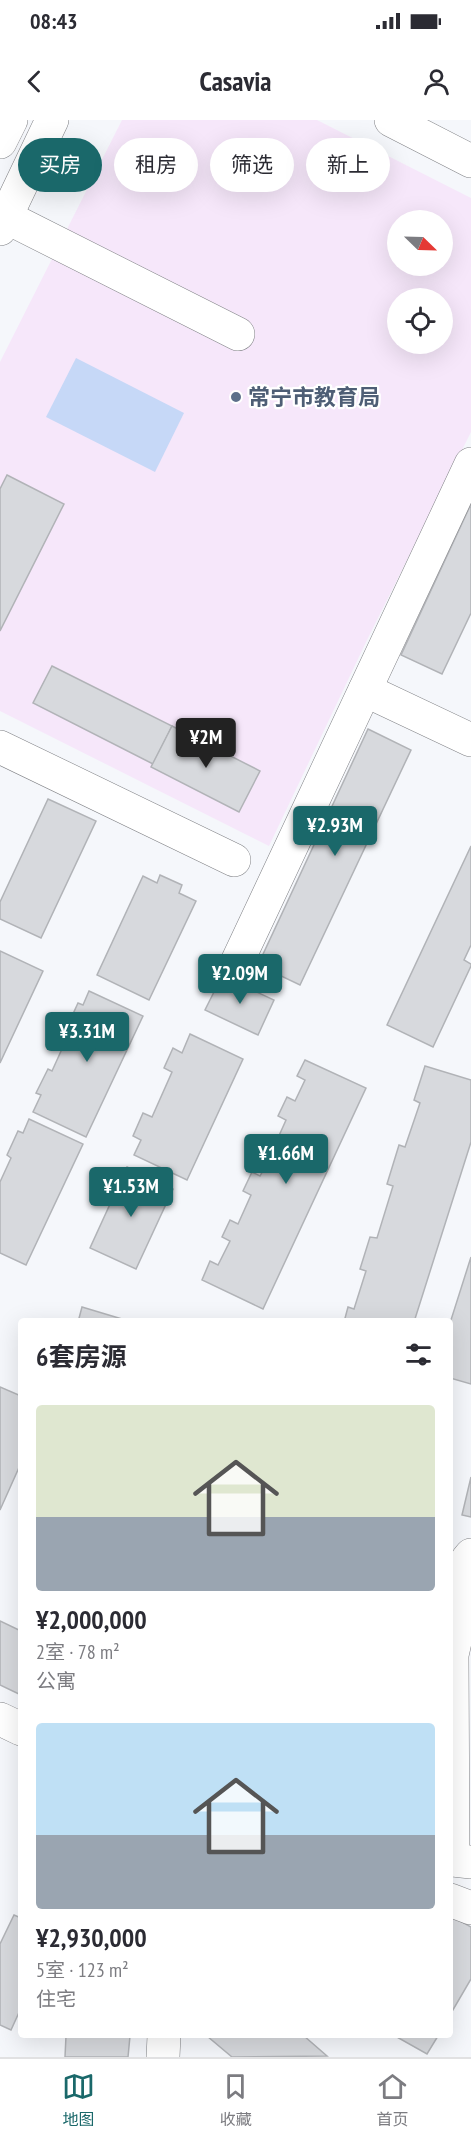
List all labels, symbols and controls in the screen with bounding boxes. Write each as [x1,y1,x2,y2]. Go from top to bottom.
text: 08:43 [30,7,78,35]
text: Casavia [200,64,271,98]
icon: back [18,65,51,98]
icon: person [420,65,453,98]
chip: 买房 [18,138,102,192]
chip: 租房 [114,138,198,192]
chip: 筛选 [210,138,294,192]
chip: 新上 [306,138,390,192]
north arrow [387,210,453,276]
map controls [387,210,453,354]
button: locate [387,288,453,354]
place label: 常宁市教育局 [248,383,380,411]
marker: 常宁市教育局 [229,390,243,404]
pin: ¥2M [177,718,235,769]
text: ¥2M [190,724,222,750]
pin: ¥2.93M [286,806,384,857]
text: ¥2.93M [307,812,363,838]
pin: ¥2.09M [191,954,289,1005]
text: ¥2.09M [212,960,268,986]
pin: ¥3.31M [38,1012,136,1063]
text: ¥3.31M [59,1018,115,1044]
pin: ¥1.66M [237,1134,335,1185]
text: ¥1.66M [258,1140,314,1166]
pin: ¥1.53M [82,1167,180,1218]
text: ¥1.53M [103,1173,159,1199]
icon: filters [402,1338,435,1371]
text: 6套房源 [36,1340,126,1373]
icon: home [182,1444,290,1552]
text: ¥2,000,000 [36,1603,147,1636]
text: 2室 · 78 m² [36,1639,120,1665]
text: 公寓 [36,1668,76,1694]
icon: home [182,1762,290,1870]
text: ¥2,930,000 [36,1921,147,1954]
text: 5室 · 123 m² [36,1957,129,1983]
text: 住宅 [36,1986,76,2012]
tab: 地图 [62,2070,95,2130]
tab: 收藏 [219,2070,252,2130]
tab: 首页 [376,2070,409,2130]

